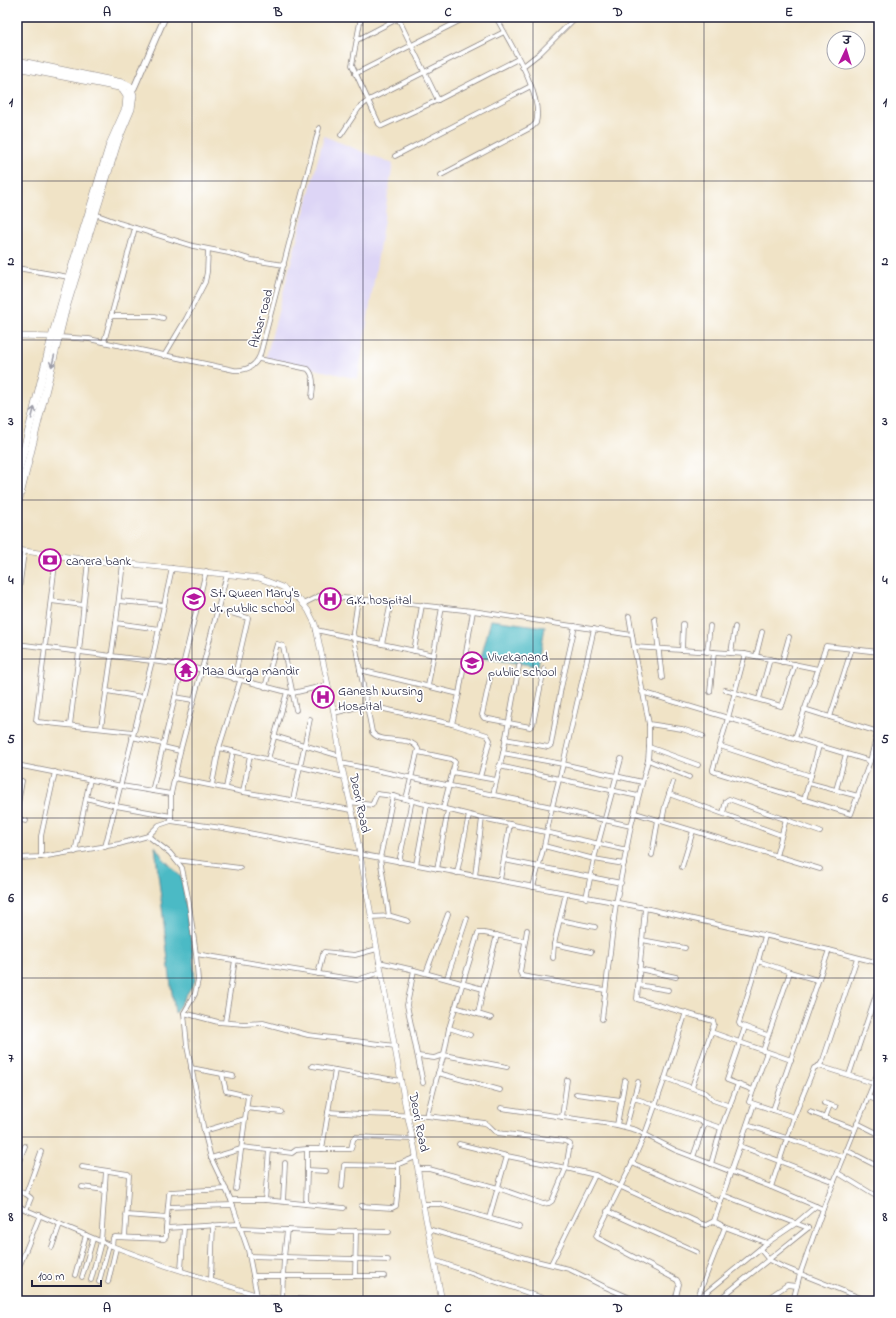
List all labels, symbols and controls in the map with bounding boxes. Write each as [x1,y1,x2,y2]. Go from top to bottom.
text: A [103,3,111,22]
text: B [273,3,283,22]
text: C [444,3,452,22]
text: D [612,3,623,22]
text: E [785,3,793,22]
north arrow [826,30,866,70]
text: उ [841,33,853,49]
text: 1 [9,93,14,112]
text: 1 [883,93,888,112]
text: 2 [7,252,15,271]
text: 2 [881,252,889,271]
street label: Akbar road [245,286,279,350]
one-way arrow [49,354,56,367]
one-way arrow [30,407,37,420]
text: 3 [7,412,14,431]
text: 3 [881,412,888,431]
bank icon: canera bank [37,547,63,573]
place label: canera bank [66,552,132,571]
text: 4 [7,571,14,590]
text: 4 [881,571,888,590]
place label: St. Queen Mary's Jr. public school [210,584,300,618]
school or university icon: St. Queen Mary's Jr. public school [181,586,207,612]
hospital icon: G.K. hospital [317,586,343,612]
place label: G.K. hospital [346,591,412,610]
place label: Vivekanand public school [487,648,556,682]
school or university icon: Vivekanand public school [459,650,485,676]
temple icon: Maa durga mandir [173,657,199,683]
place label: Maa durga mandir [202,662,300,682]
place label: Ganesh Nursing Hospital [338,682,423,716]
hospital icon: Ganesh Nursing Hospital [310,684,336,710]
text: 5 [7,730,15,749]
text: 5 [881,730,889,749]
street label: Deori Road [344,771,375,835]
text: 6 [7,889,14,908]
text: 6 [881,889,888,908]
text: 7 [8,1049,14,1068]
text: 7 [882,1049,888,1068]
street label: Deori Road [403,1090,434,1154]
text: 8 [8,1208,14,1227]
text: 8 [882,1208,888,1227]
scale bar [32,1262,101,1288]
text: 100 m [38,1268,65,1286]
text: A [103,1299,111,1318]
text: B [273,1299,283,1318]
text: C [444,1299,452,1318]
text: D [612,1299,623,1318]
text: E [785,1299,793,1318]

